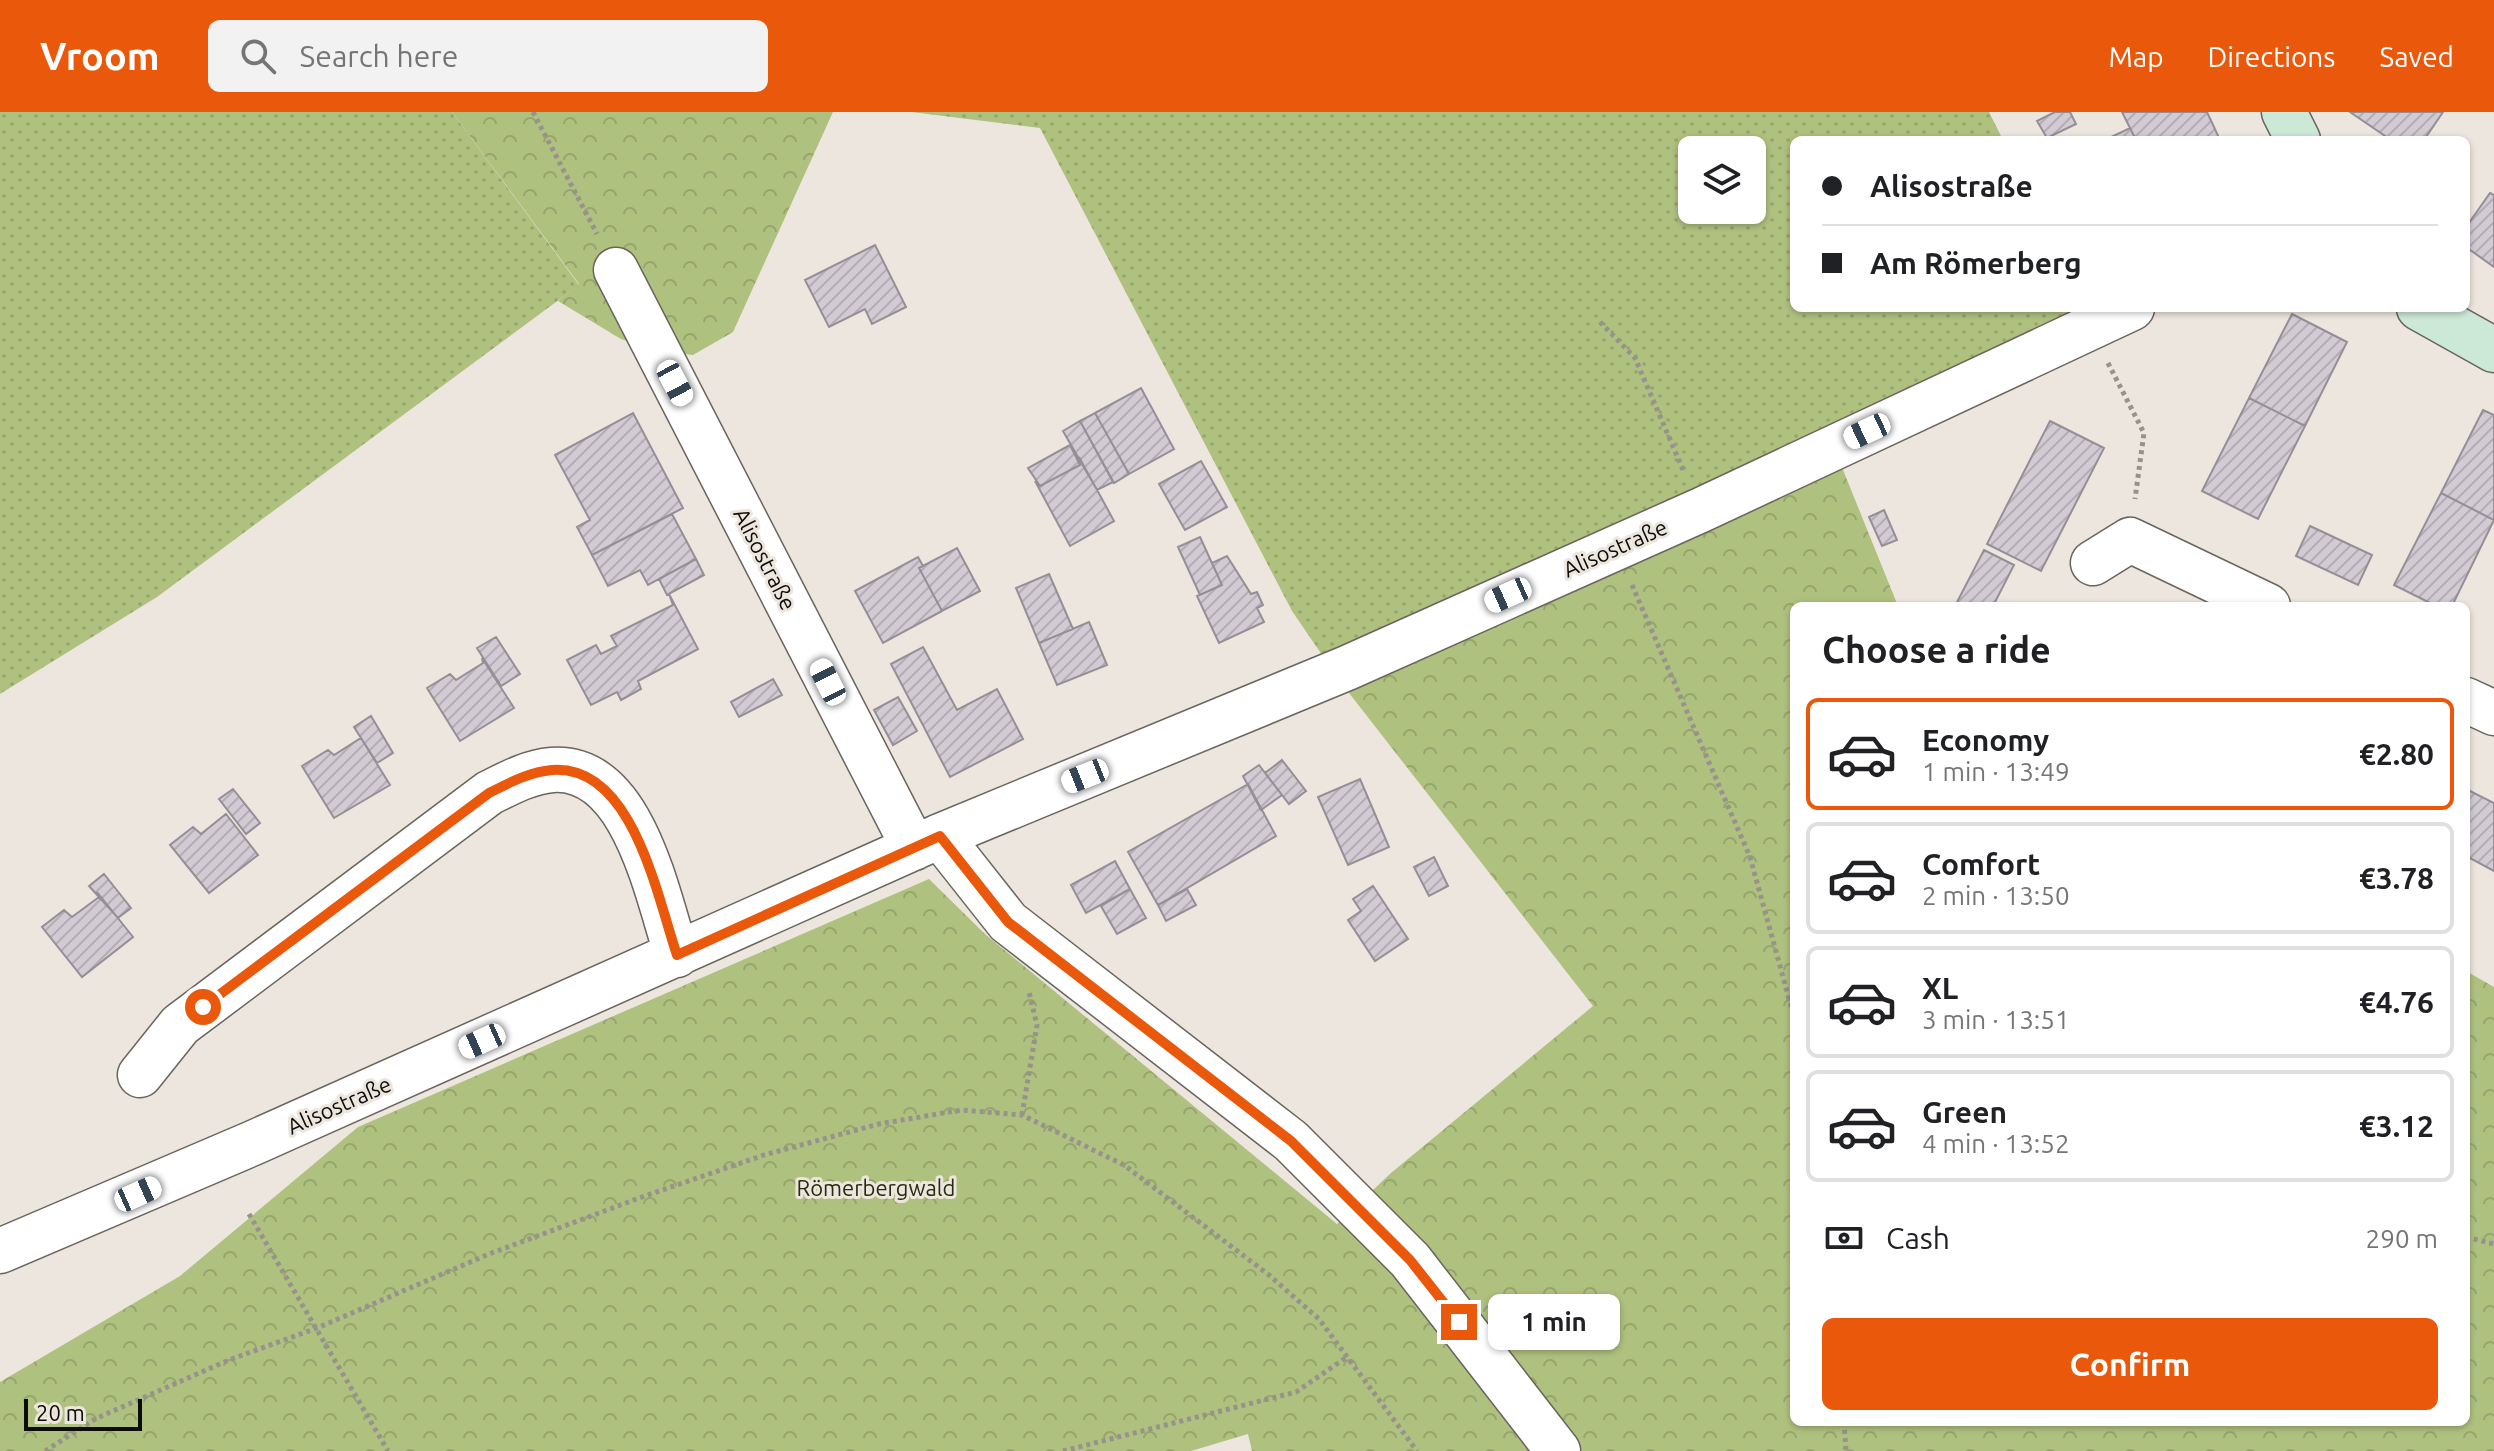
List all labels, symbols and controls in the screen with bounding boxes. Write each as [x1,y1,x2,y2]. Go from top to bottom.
search box [208,20,768,92]
icon: search [236,34,280,78]
text: Vroom [40,35,160,77]
text: Search here [300,39,458,73]
text: Map [2108,41,2164,72]
text: Directions [2208,41,2335,72]
text: Saved [2379,41,2454,72]
map controls [1678,136,1766,224]
button: layers [1678,136,1766,224]
text: Alisostraße [1870,169,2033,203]
text: Am Römerberg [1870,246,2082,280]
car [653,356,697,410]
car [1840,410,1894,452]
street label: Alisostraße [729,504,802,614]
street label: Alisostraße [1559,514,1671,582]
car [1481,574,1535,616]
text: Choose a ride [1822,629,2051,670]
car [806,655,850,709]
icon: car [1826,718,1898,790]
text: Economy [1922,723,2049,757]
text: €2.80 [2359,737,2434,771]
car [1058,756,1112,796]
text: 1 min · 13:49 [1922,757,2070,786]
icon: car [1826,842,1898,914]
text: Comfort [1922,847,2040,881]
text: €3.78 [2359,861,2434,895]
text: 2 min · 13:50 [1922,881,2070,910]
icon: car [1826,966,1898,1038]
text: XL [1922,971,1958,1005]
text: €4.76 [2359,985,2434,1019]
route start [185,989,221,1025]
text: 3 min · 13:51 [1922,1005,2070,1034]
car [455,1020,509,1062]
street label: Alisostraße [283,1071,395,1139]
icon: car [1826,1090,1898,1162]
text: Green [1922,1095,2007,1129]
text: €3.12 [2359,1109,2434,1143]
text: 4 min · 13:52 [1922,1129,2070,1158]
car [111,1173,165,1215]
park label: Römerbergwald [797,1175,955,1200]
icon: cash [1822,1216,1866,1260]
text: Cash [1886,1221,1950,1255]
text: 290 m [2366,1224,2438,1253]
callout: 1 min [1487,1294,1619,1350]
route end [1441,1304,1477,1340]
text: 1 min [1521,1307,1587,1336]
button: Confirm [1822,1318,2438,1410]
scale bar [24,1395,142,1431]
text: 20 m [36,1400,85,1425]

